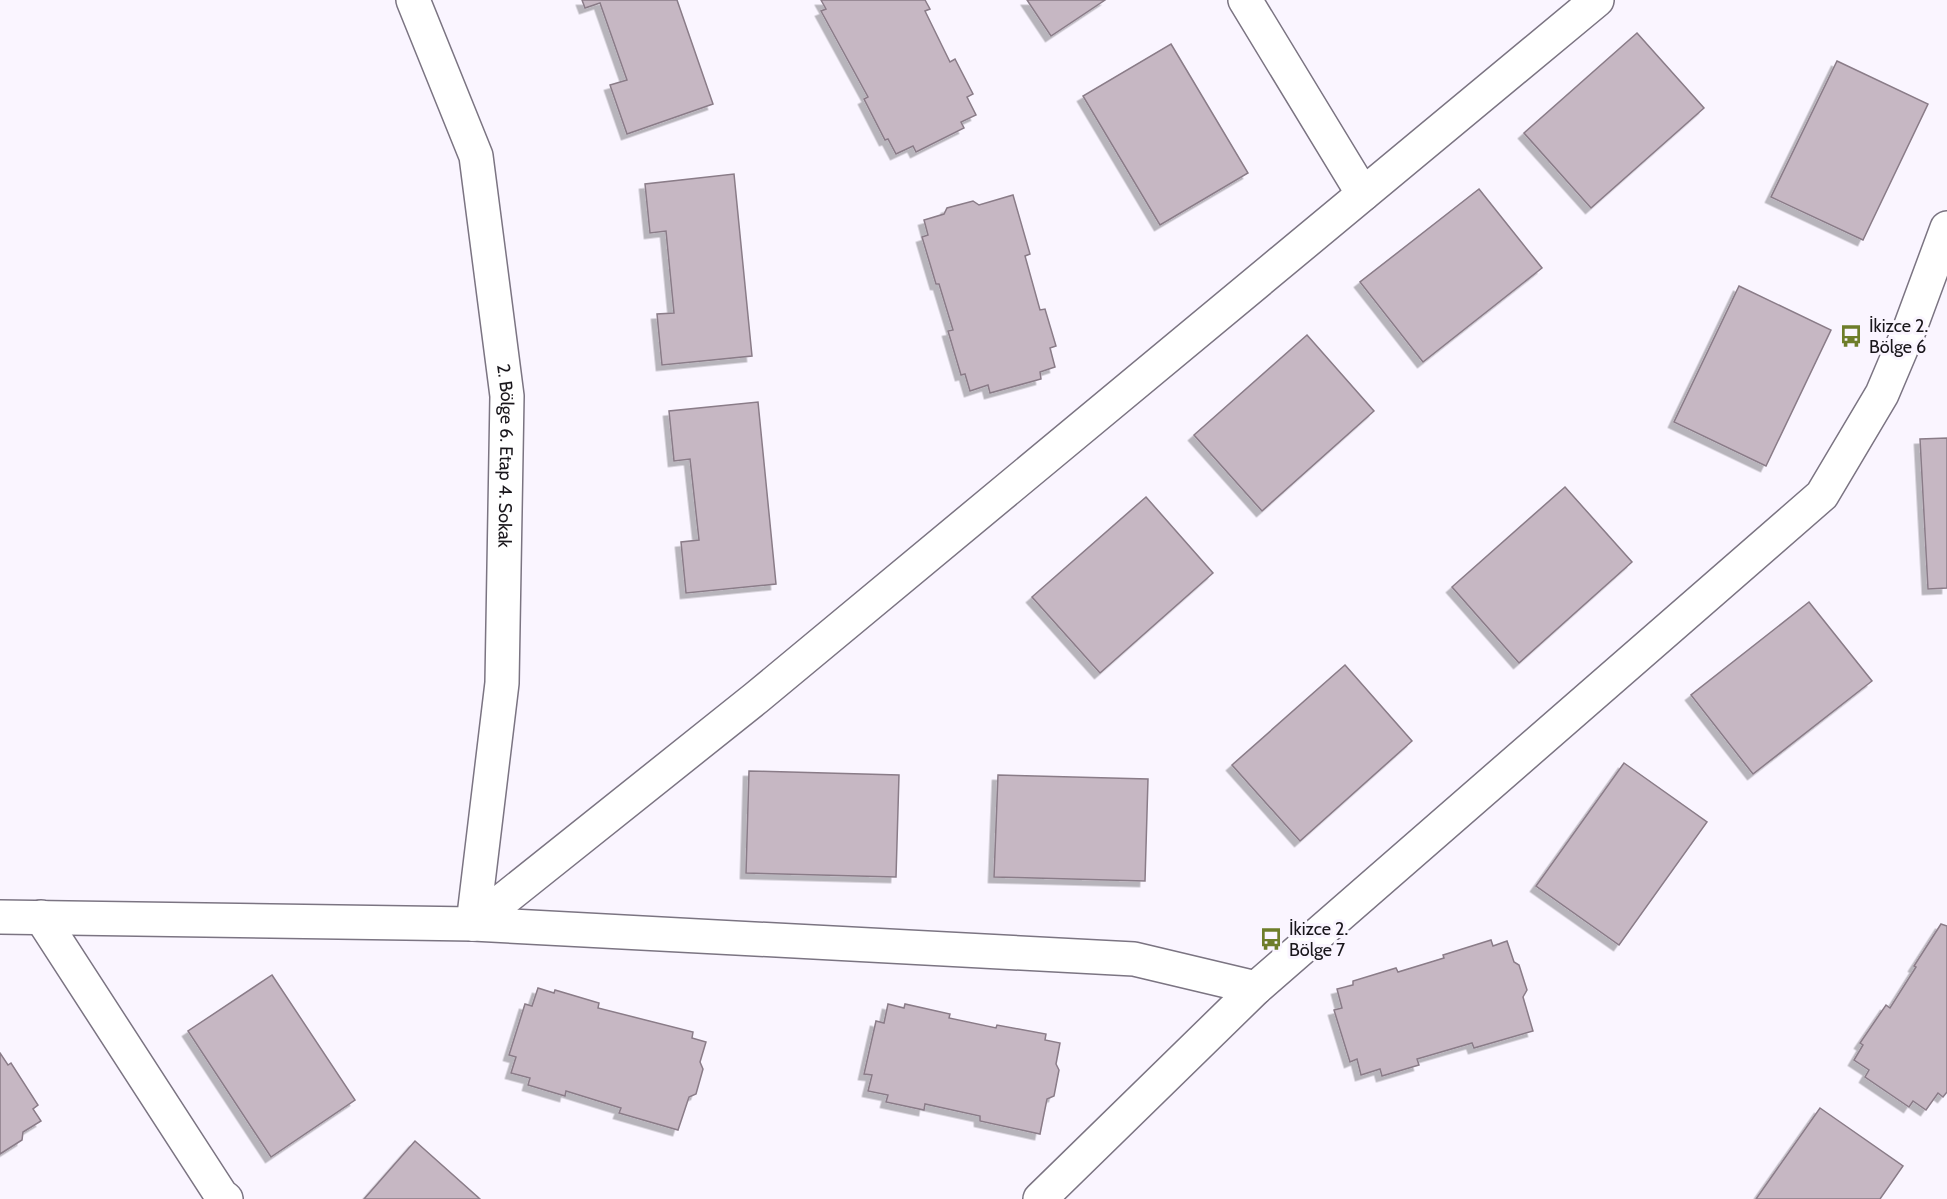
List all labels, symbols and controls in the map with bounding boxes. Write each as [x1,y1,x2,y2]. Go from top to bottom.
place label: İkizce 2. Bölge 6 [1869,315,1928,358]
bus stop icon: İkizce 2. Bölge 6 [1838,323,1864,349]
street label: 2. Bölge 6. Etap 4. Sokak [492,363,518,549]
place label: İkizce 2. Bölge 7 [1289,918,1348,961]
bus stop icon: İkizce 2. Bölge 7 [1258,926,1284,952]

